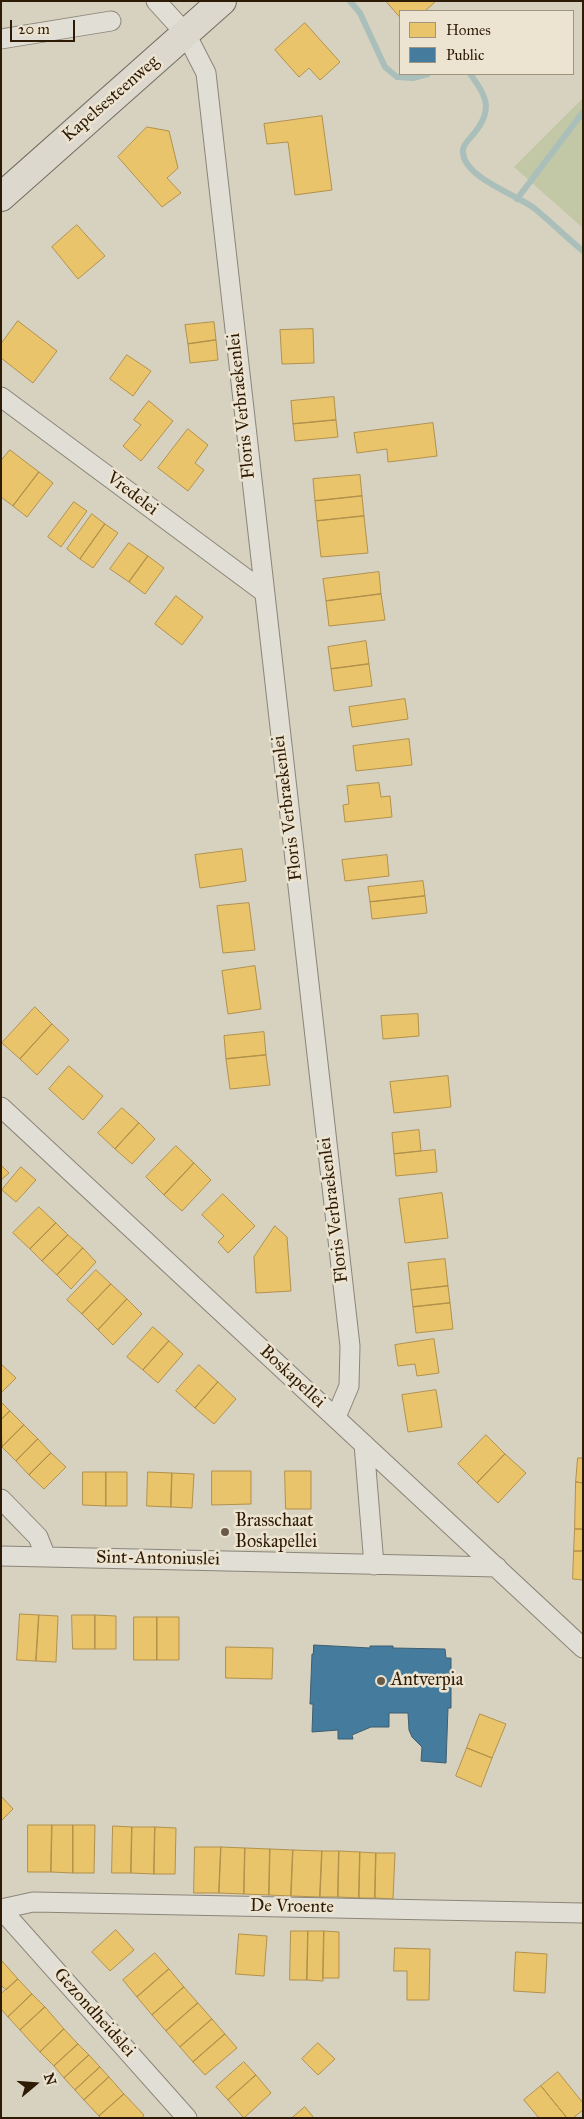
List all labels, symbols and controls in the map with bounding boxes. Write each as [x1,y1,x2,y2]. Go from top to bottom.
scale bar [12,10,78,42]
legend [399,10,574,75]
text: 20 m [18,20,50,38]
text: Homes [446,21,491,39]
text: Public [446,46,484,64]
street label: Kapelsesteenweg [58,51,164,147]
street label: Floris Verbraekenlei [224,332,260,480]
street label: Vredelei [102,468,162,520]
street label: Floris Verbraekenlei [268,734,308,882]
street label: Floris Verbraekenlei [314,1136,354,1284]
street label: Boskapellei [255,1341,329,1413]
place label: Brasschaat Boskapellei [235,1511,317,1554]
marker: Brasschaat Boskapellei [219,1526,231,1538]
street label: Sint-Antoniuslei [96,1547,220,1571]
place label: Antverpia [391,1670,463,1692]
marker: Antverpia [375,1675,387,1687]
street label: De Vroente [250,1895,334,1919]
street label: Gezondheidslei [48,1964,140,2062]
north arrow [10,2059,60,2109]
text: N [40,2071,60,2087]

